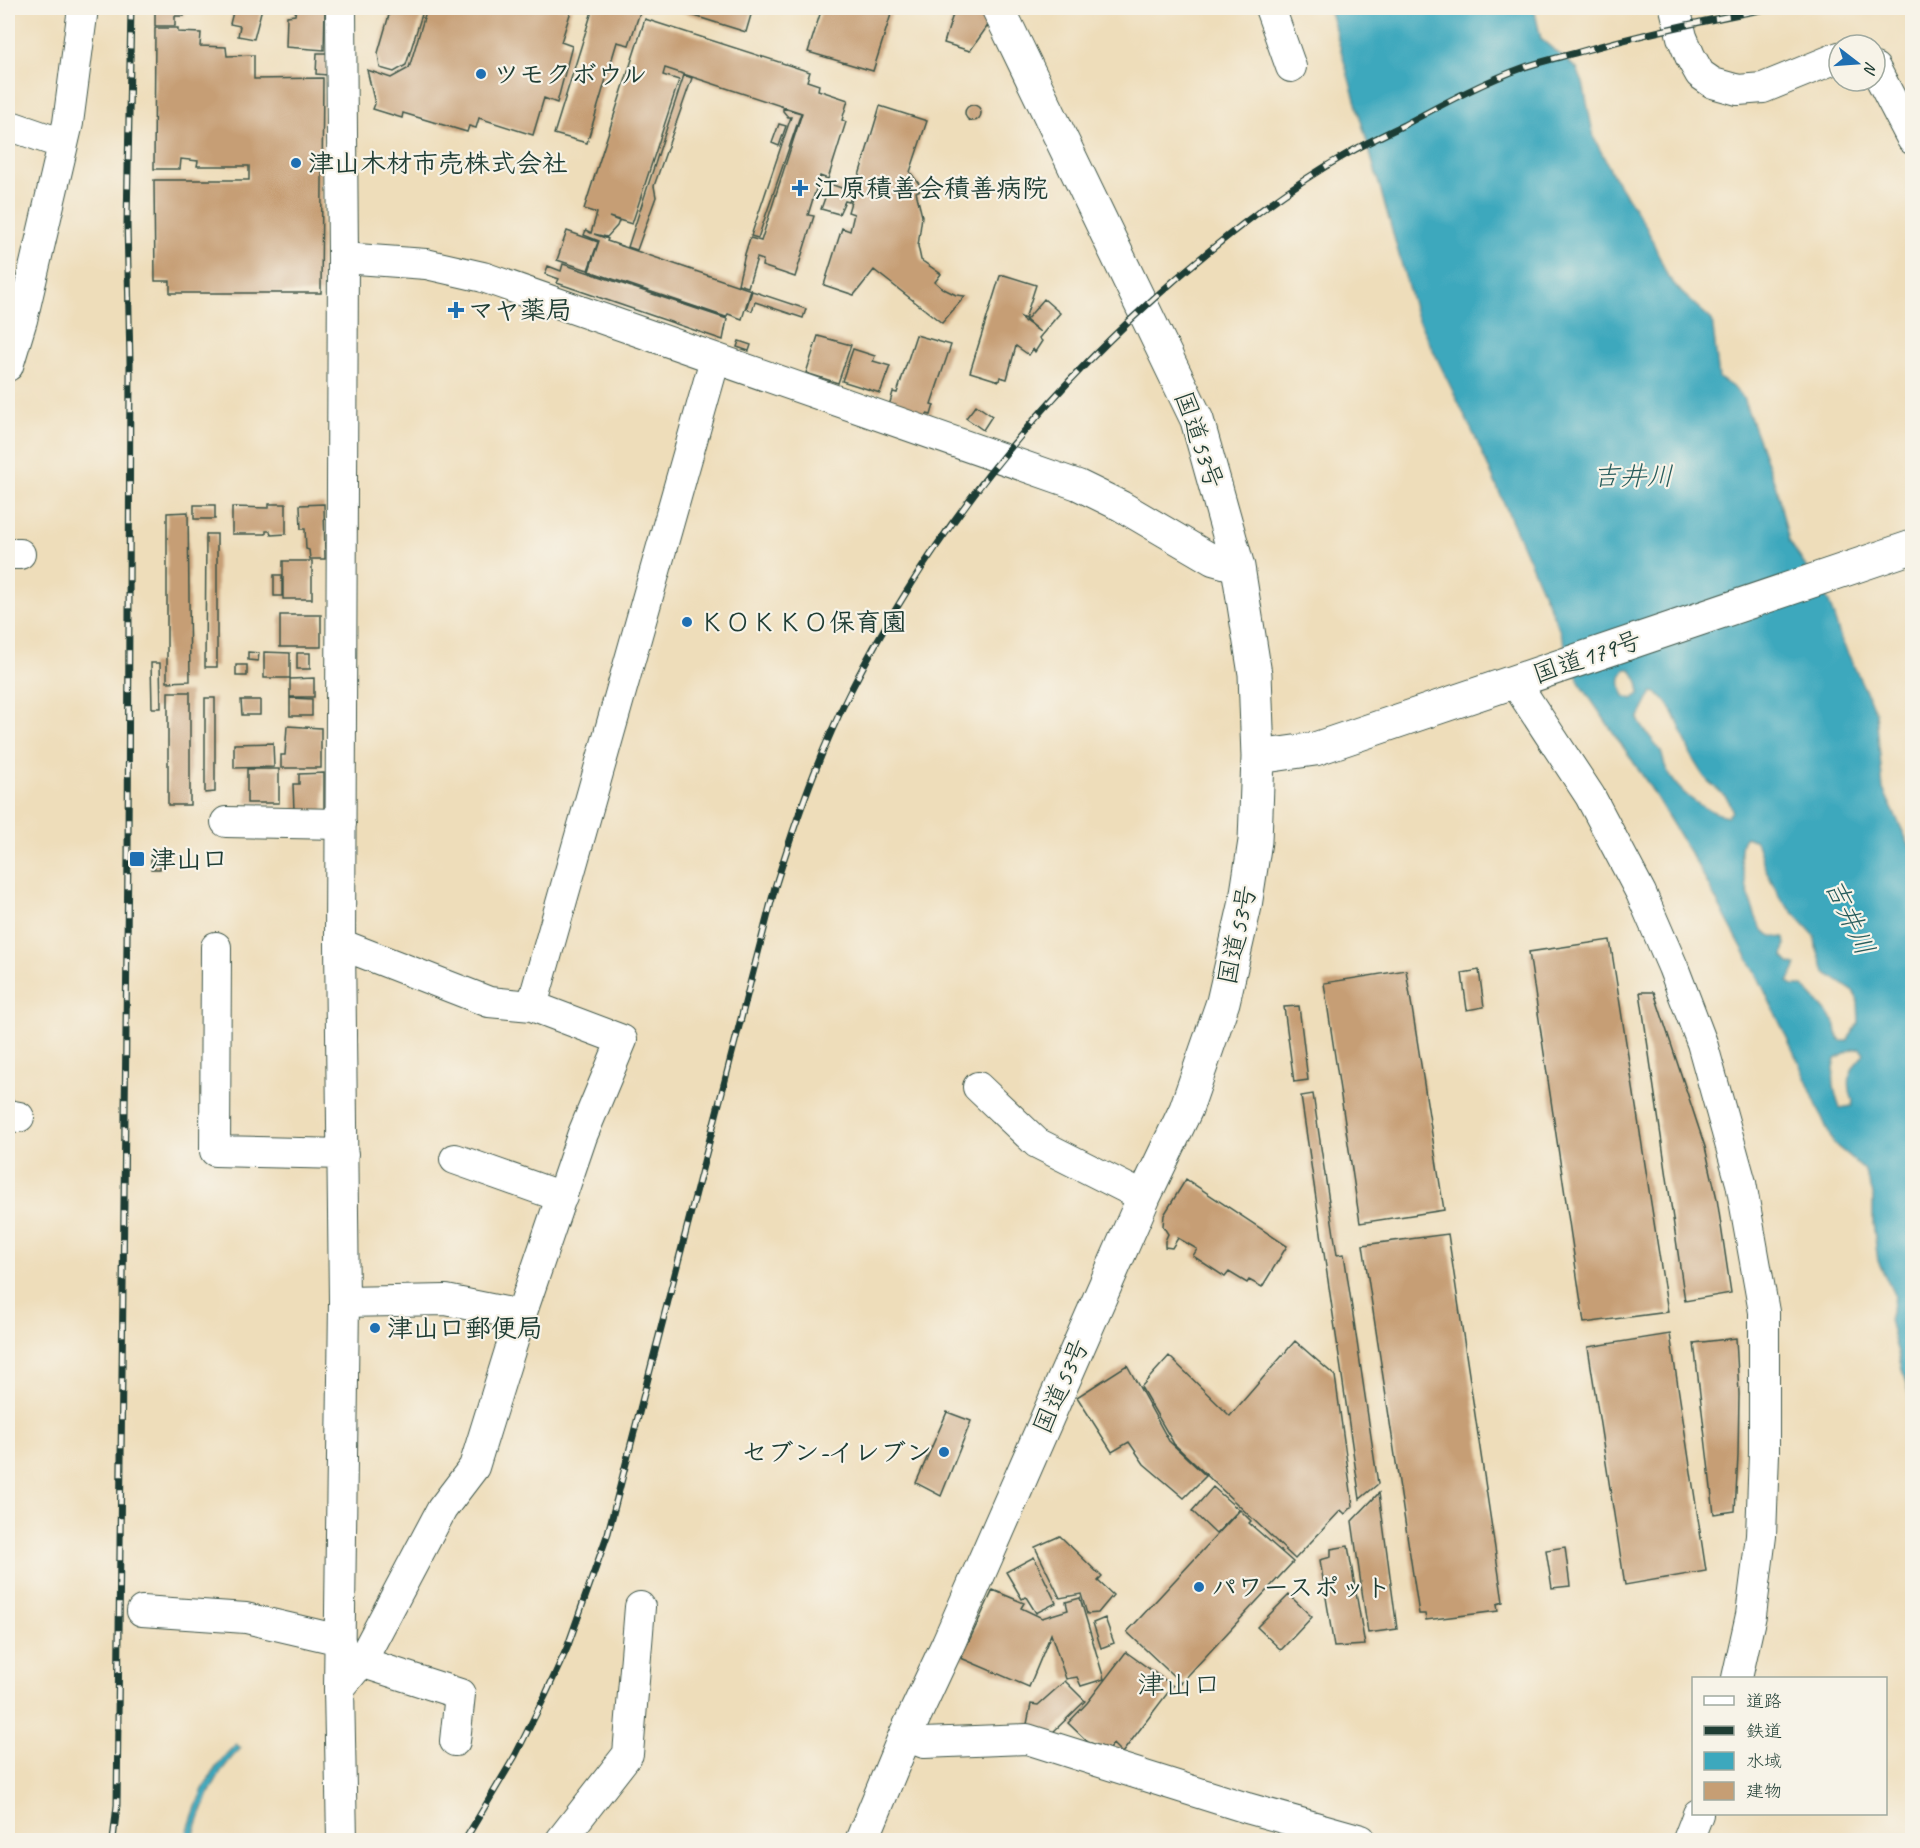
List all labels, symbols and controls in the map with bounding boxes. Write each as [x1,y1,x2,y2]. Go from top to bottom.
north arrow [1827,33,1887,93]
place label: ツモクボウル [493,58,647,91]
text: N [1858,59,1881,78]
marker: ツモクボウル [474,67,488,81]
place label: 津山木材市売株式会社 [308,147,568,180]
marker: 津山木材市売株式会社 [289,156,303,170]
place label: 江原積善会積善病院 [814,172,1048,205]
marker: 江原積善会積善病院 [791,179,809,197]
place label: マヤ薬局 [468,294,572,327]
marker: マヤ薬局 [449,303,463,317]
street label: 国道53号 [1167,387,1231,493]
water label: 吉井川 [1593,459,1674,493]
place label: ＫＯＫＫＯ保育園 [699,606,907,639]
marker: ＫＯＫＫＯ保育園 [680,615,694,629]
street label: 国道179号 [1528,623,1646,691]
place label: 津山口 [150,843,228,876]
marker: 津山口 [128,850,146,868]
water label: 吉井川 [1817,873,1883,961]
street label: 国道53号 [1210,882,1264,988]
place label: 津山口郵便局 [387,1312,543,1345]
marker: 津山口郵便局 [368,1321,382,1335]
street label: 国道53号 [1025,1333,1097,1439]
place label: セブン-イレブン [742,1436,932,1469]
marker: セブン-イレブン [937,1445,951,1459]
place label: パワースポット [1211,1571,1391,1604]
marker: パワースポット [1192,1580,1206,1594]
district label: 津山口 [1137,1667,1221,1702]
legend [1692,1677,1887,1815]
text: 道路 [1746,1690,1782,1712]
text: 鉄道 [1746,1720,1782,1742]
text: 水域 [1746,1750,1782,1772]
text: 建物 [1746,1780,1782,1802]

